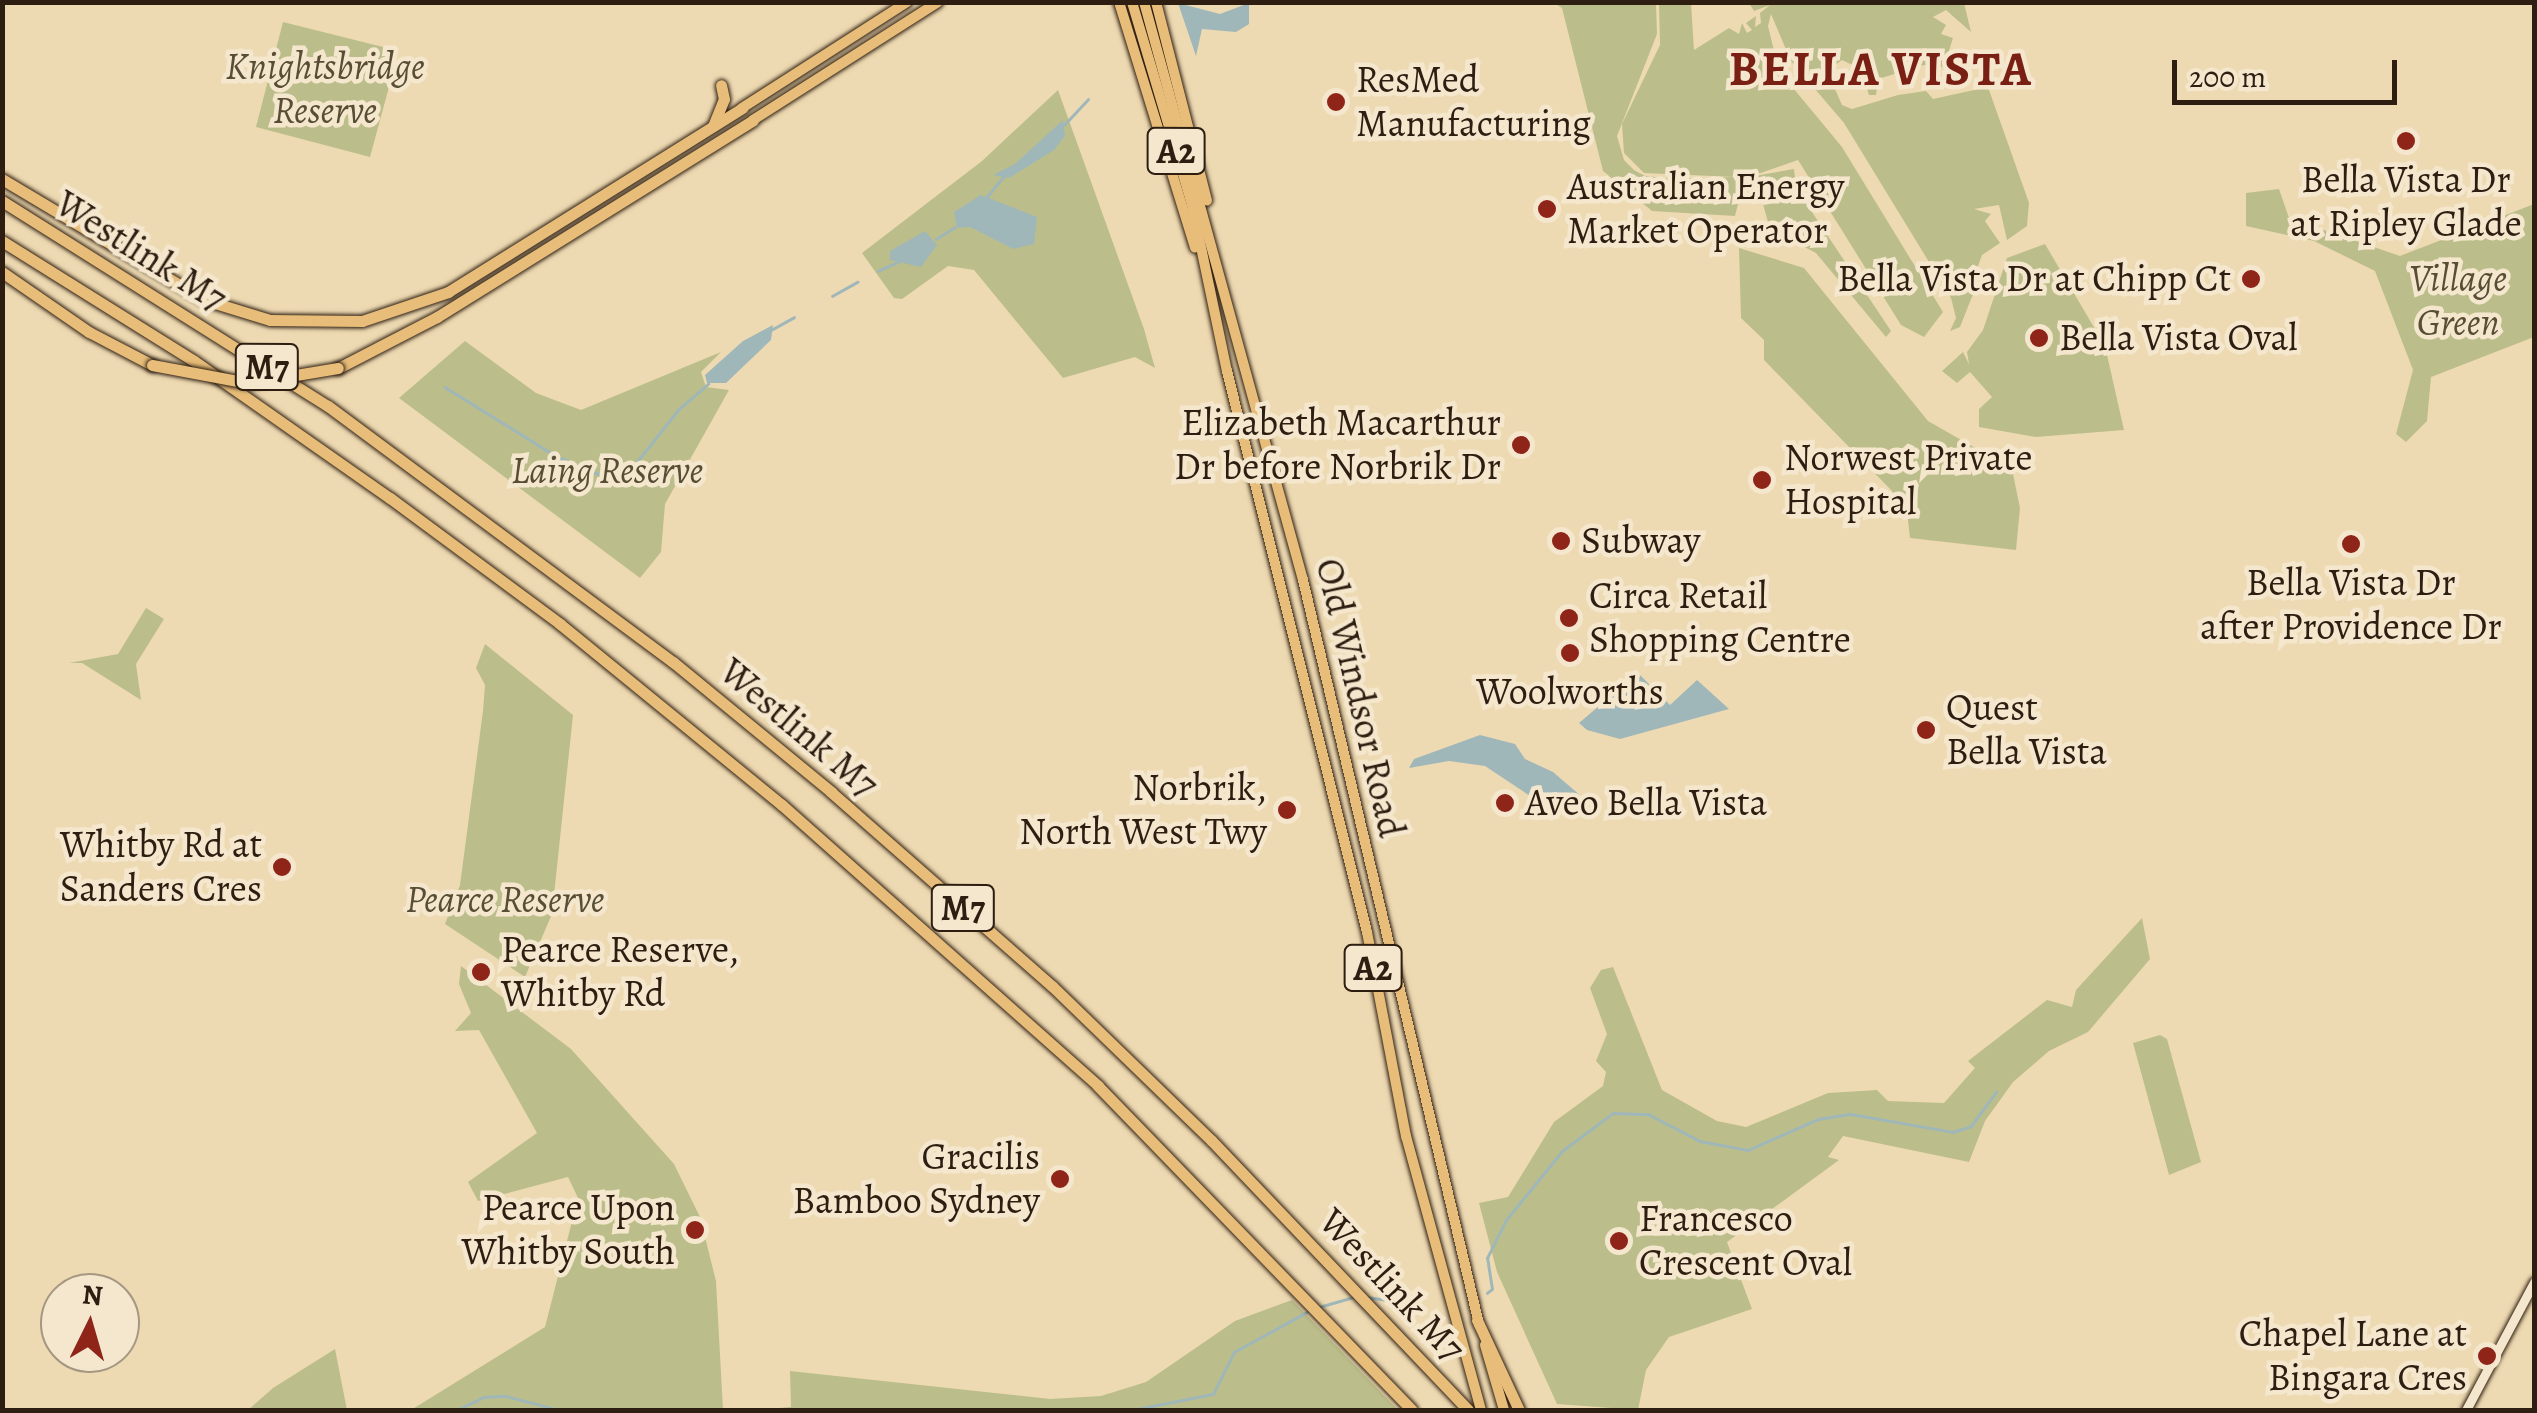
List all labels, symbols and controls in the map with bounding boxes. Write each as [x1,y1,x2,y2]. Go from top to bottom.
scale bar [2177,40,2402,102]
district label: BELLA VISTA [1729,41,2033,99]
park label: Knightsbridge Reserve [225,44,425,133]
place label: ResMed Manufacturing [1356,57,1591,146]
text: 200 m [2189,57,2266,97]
marker: ResMed Manufacturing [1325,91,1347,113]
road number: A2 [1146,121,1206,181]
marker: Bella Vista Dr at Ripley Glade [2395,130,2417,152]
place label: Bella Vista Dr at Ripley Glade [2290,157,2522,246]
place label: Australian Energy Market Operator [1567,164,1844,253]
street label: Westlink M7 [47,181,235,321]
marker: Australian Energy Market Operator [1536,198,1558,220]
place label: Bella Vista Dr at Chipp Ct [1837,256,2231,302]
park label: Village Green [2409,256,2507,346]
marker: Bella Vista Dr at Chipp Ct [2240,268,2262,290]
place label: Bella Vista Oval [2059,315,2297,361]
marker: Bella Vista Oval [2028,327,2050,349]
road number: M7 [234,337,300,397]
place label: Elizabeth Macarthur Dr before Norbrik Dr [1174,400,1501,489]
marker: Elizabeth Macarthur Dr before Norbrik Dr [1510,434,1532,456]
place label: Norwest Private Hospital [1784,435,2033,524]
park label: Laing Reserve [511,448,703,494]
marker: Norwest Private Hospital [1749,467,1775,493]
place label: Subway [1581,518,1701,564]
marker: Subway [1550,530,1572,552]
marker: Bella Vista Dr after Providence Dr [2340,533,2362,555]
street label: Old Windsor Road [1306,554,1414,842]
place label: Bella Vista Dr after Providence Dr [2200,560,2502,649]
place label: Circa Retail Shopping Centre [1589,573,1851,662]
marker: Circa Retail Shopping Centre [1558,607,1580,629]
marker: Woolworths [1559,642,1581,664]
street label: Westlink M7 [711,649,887,807]
place label: Woolworths [1476,669,1664,715]
place label: Quest Bella Vista [1946,685,2107,774]
marker: Quest Bella Vista [1915,719,1937,741]
place label: Norbrik, North West Twy [1019,765,1267,854]
place label: Aveo Bella Vista [1525,780,1767,826]
marker: Aveo Bella Vista [1494,792,1516,814]
marker: Norbrik, North West Twy [1276,799,1298,821]
place label: Whitby Rd at Sanders Cres [60,822,262,912]
marker: Whitby Rd at Sanders Cres [271,856,293,878]
park label: Pearce Reserve [406,877,604,923]
road number: M7 [930,878,996,938]
place label: Pearce Reserve, Whitby Rd [501,927,739,1016]
road number: A2 [1343,938,1403,998]
marker: Pearce Reserve, Whitby Rd [470,961,492,983]
place label: Gracilis Bamboo Sydney [792,1134,1040,1224]
marker: Gracilis Bamboo Sydney [1049,1168,1071,1190]
place label: Pearce Upon Whitby South [462,1185,675,1274]
place label: Francesco Crescent Oval [1639,1196,1852,1286]
street label: Westlink M7 [1310,1199,1474,1371]
marker: Pearce Upon Whitby South [684,1219,706,1241]
marker: Francesco Crescent Oval [1608,1230,1630,1252]
north arrow [40,1273,140,1373]
text: N [81,1275,104,1315]
place label: Chapel Lane at Bingara Cres [2239,1311,2467,1400]
marker: Chapel Lane at Bingara Cres [2476,1345,2498,1367]

